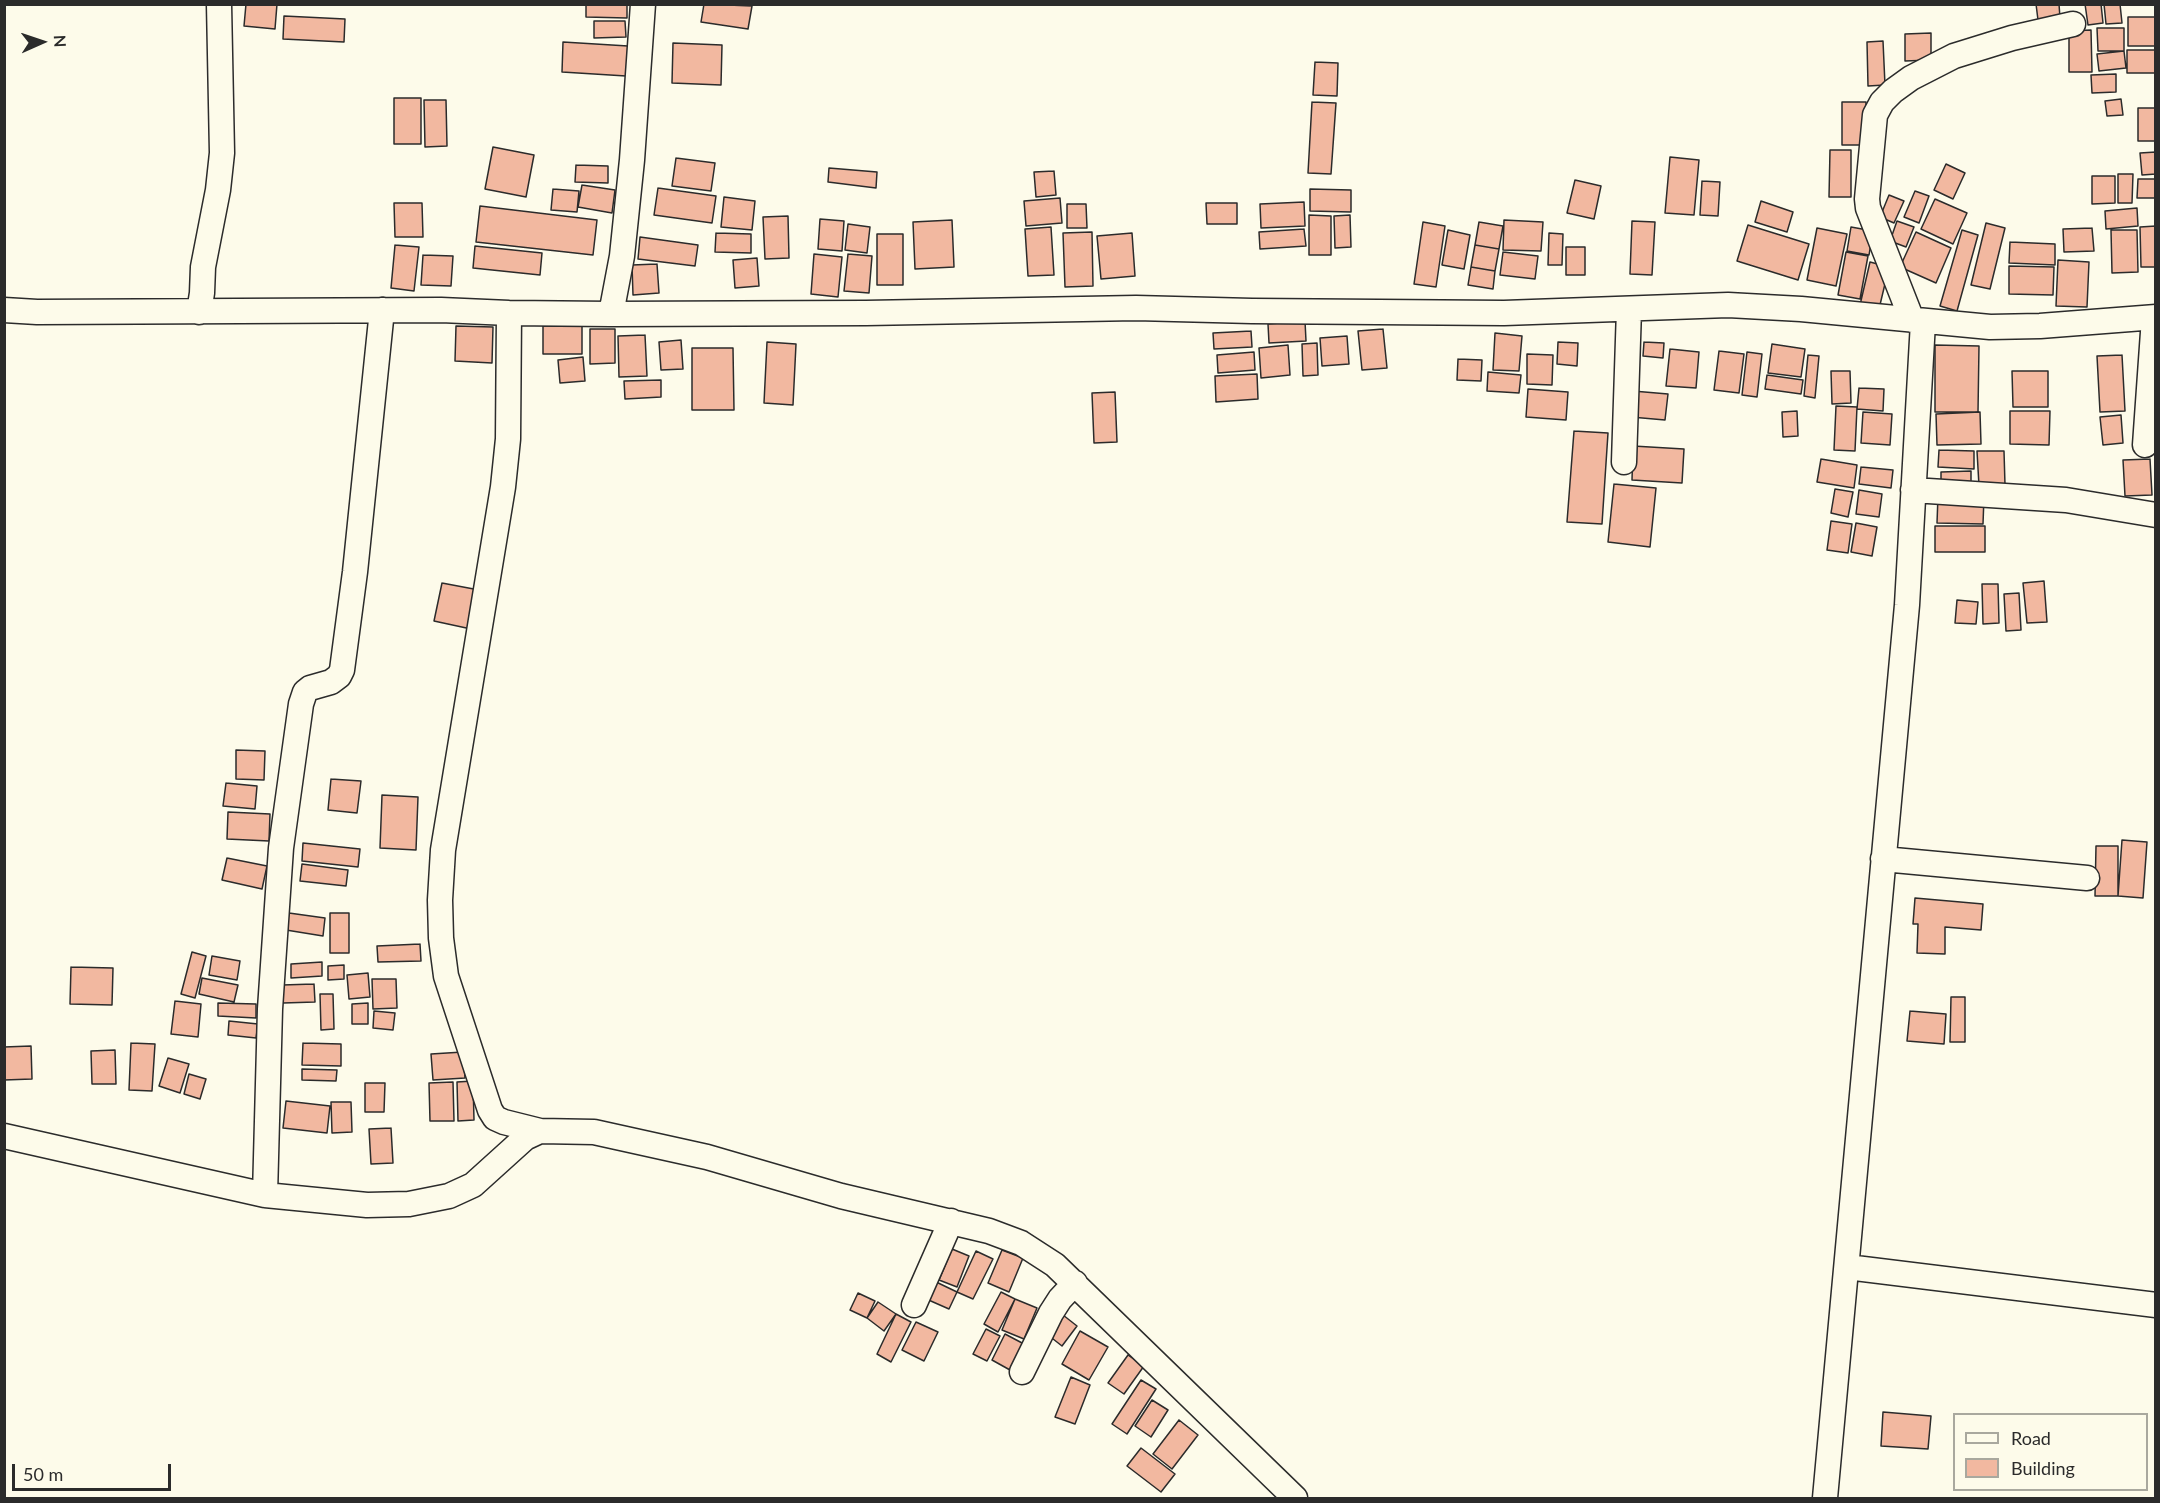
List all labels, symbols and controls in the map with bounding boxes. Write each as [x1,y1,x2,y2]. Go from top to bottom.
north arrow [12,12,72,72]
text: N [51,34,70,48]
legend [1953,1413,2148,1491]
text: Road [2011,1427,2051,1449]
scale bar [15,1452,174,1490]
text: Building [2011,1457,2075,1479]
text: 50 m [23,1463,63,1485]

